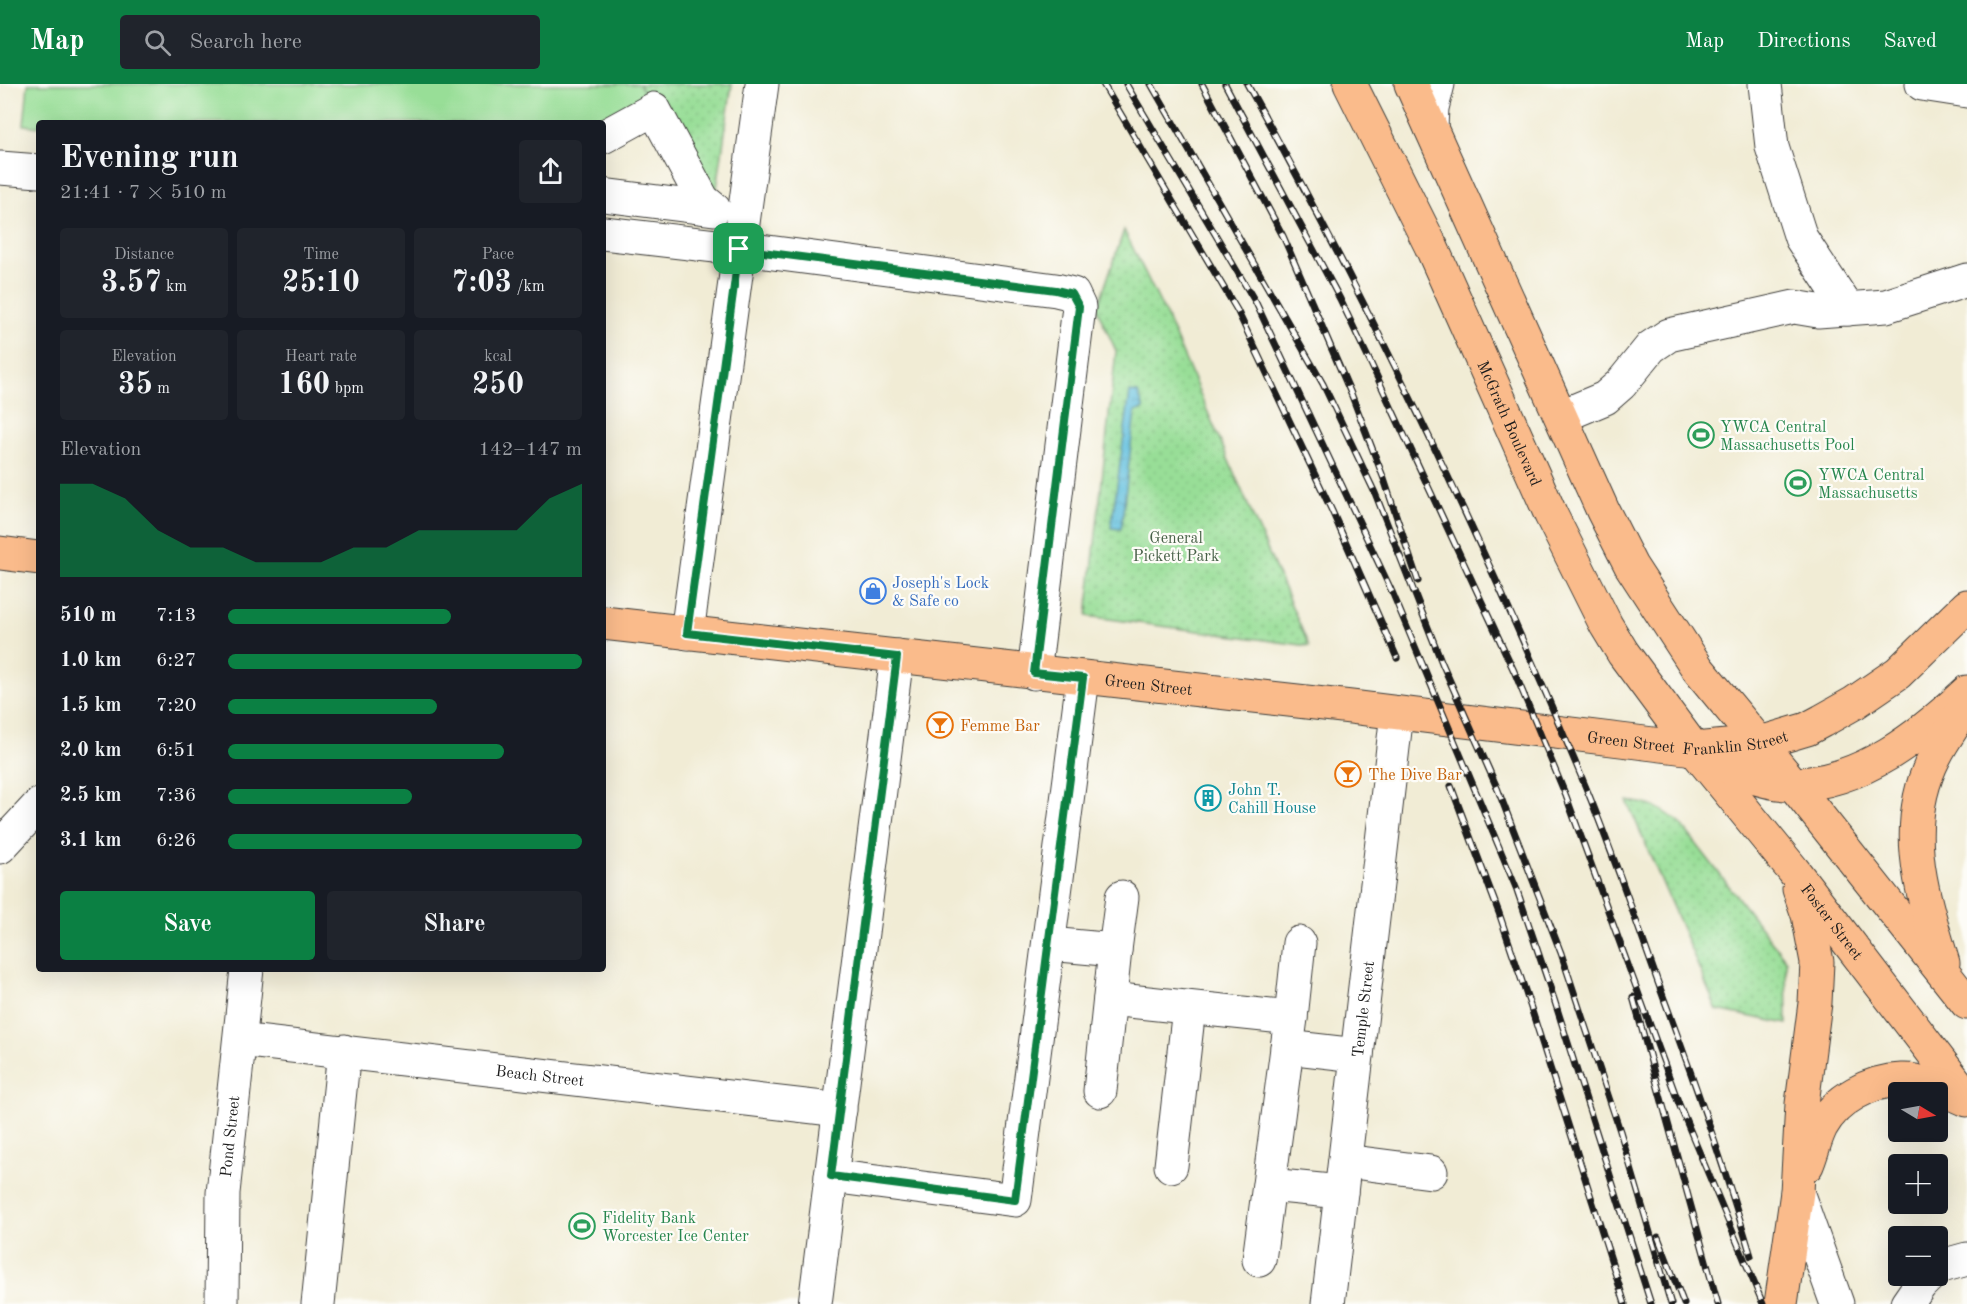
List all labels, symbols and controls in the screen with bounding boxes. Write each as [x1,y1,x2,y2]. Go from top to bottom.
search box [120,15,540,69]
icon: search [141,26,174,59]
text: Map [30,28,84,56]
text: Search here [189,31,302,53]
text: Map [1685,31,1724,52]
text: Directions [1757,31,1851,52]
text: Saved [1884,31,1937,52]
button: share [519,140,582,203]
text: Evening run [60,142,239,175]
text: 21:41 · 7 × 510 m [60,183,227,203]
pin [713,223,764,274]
icon: arrive [722,232,755,265]
text: Distance [114,247,174,263]
text: Time [303,247,339,263]
text: Pace [482,247,514,263]
text: 3.57 [101,268,162,298]
text: 25:10 [282,268,360,298]
text: 7:03 [451,268,512,298]
text: km [162,279,187,295]
text: /km [512,279,545,295]
text: Elevation [111,349,177,365]
text: Heart rate [285,349,357,365]
text: kcal [484,349,512,365]
street label: McGrath Boulevard [1473,359,1543,489]
text: 35 [118,370,153,400]
text: 160 [278,370,330,400]
text: 250 [472,370,524,400]
text: m [153,381,170,397]
text: bpm [330,381,364,397]
sports icon: YWCA Central Massachusetts Pool [1686,420,1716,450]
place label: YWCA Central Massachusetts Pool [1720,420,1855,454]
text: Elevation [60,440,141,460]
text: 142–147 m [479,440,582,460]
sports icon: YWCA Central Massachusetts [1783,468,1813,498]
place label: YWCA Central Massachusetts [1818,468,1924,502]
park label: General Pickett Park [1133,531,1219,565]
shop icon: Joseph's Lock & Safe co [858,576,888,606]
place label: Joseph's Lock & Safe co [892,576,989,610]
text: 510 m [60,606,116,626]
text: 7:13 [156,606,196,626]
text: 1.0 km [60,651,122,671]
text: 6:27 [156,651,196,671]
street label: Green Street [1104,673,1194,699]
text: 1.5 km [60,696,122,716]
text: 7:20 [156,696,196,716]
bar icon: Femme Bar [925,710,955,740]
place label: Femme Bar [960,719,1040,735]
street label: Franklin Street [1681,729,1791,759]
street label: Green Street [1586,730,1676,757]
text: 2.0 km [60,741,122,761]
text: 6:51 [156,741,196,761]
bar icon: The Dive Bar [1333,759,1363,789]
place label: The Dive Bar [1368,768,1462,784]
building icon: John T. Cahill House [1193,783,1223,813]
place label: John T. Cahill House [1228,783,1316,817]
text: 2.5 km [60,786,122,806]
text: 7:36 [156,786,196,806]
text: 3.1 km [60,831,122,851]
text: 6:26 [156,831,196,851]
street label: Foster Street [1797,882,1865,964]
button: Save [60,891,315,960]
button: Share [327,891,582,960]
street label: Temple Street [1351,960,1378,1059]
street label: Beach Street [495,1064,585,1090]
north arrow [1888,1082,1948,1142]
map controls [1888,1082,1948,1286]
street label: Pond Street [219,1095,243,1178]
button: + [1888,1154,1948,1214]
sports icon: Fidelity Bank Worcester Ice Center [567,1211,597,1241]
place label: Fidelity Bank Worcester Ice Center [602,1211,749,1245]
button: − [1888,1226,1948,1286]

